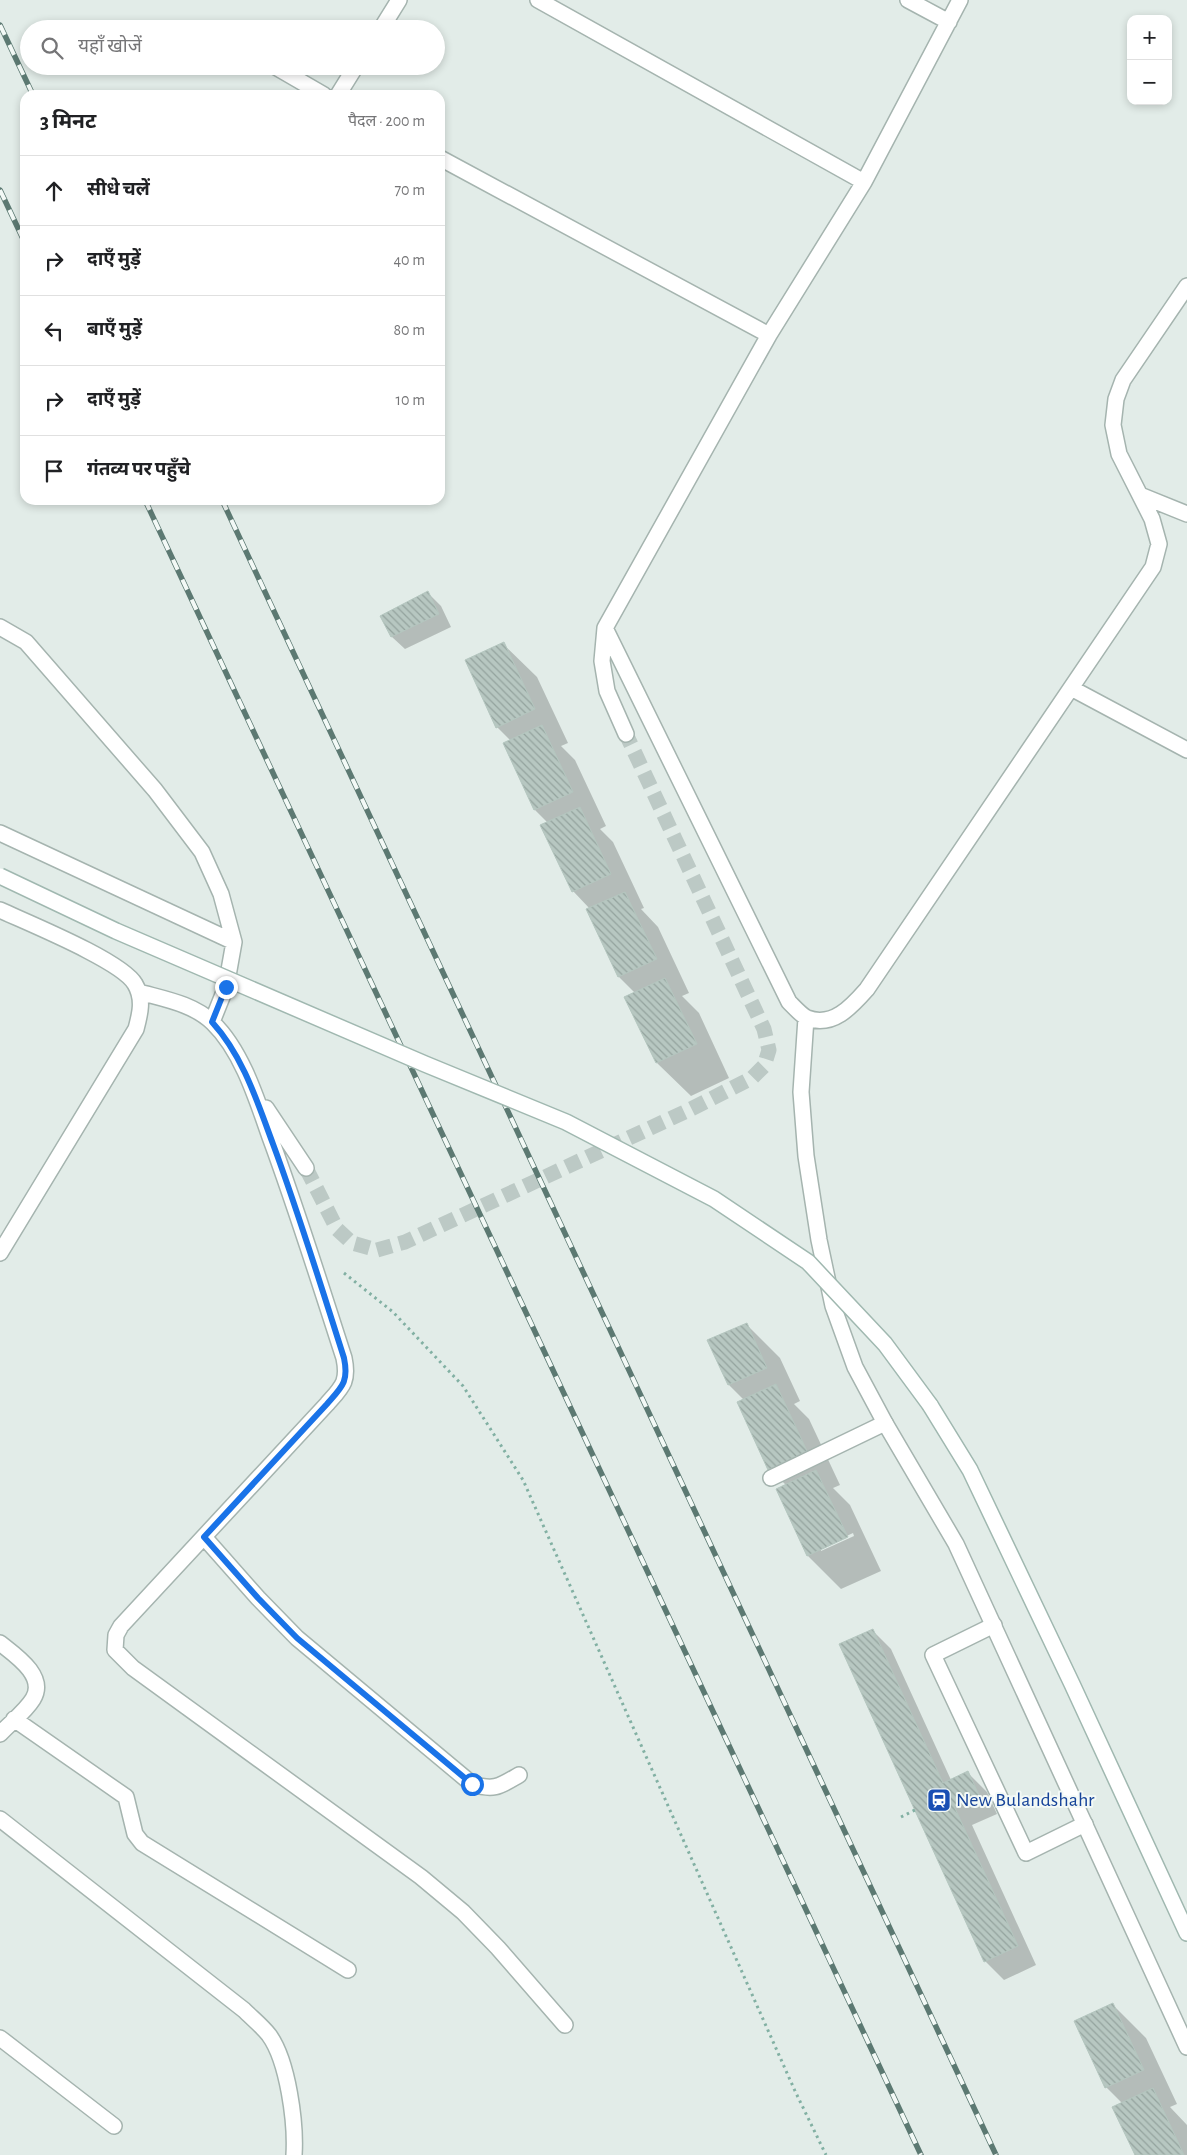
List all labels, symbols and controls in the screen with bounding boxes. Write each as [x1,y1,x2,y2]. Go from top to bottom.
map controls [1127,15,1172,105]
button: + [1127,15,1172,60]
search box [20,20,445,75]
icon: search [38,34,66,62]
text: यहाँ खोजें [78,37,142,56]
button: − [1127,60,1172,105]
text: 3 मिनट [40,111,96,132]
text: पैदल · 200 m [348,113,425,129]
icon: ahead [40,177,68,205]
text: सीधे चलें [87,180,150,199]
text: 70 m [394,182,425,198]
icon: right [40,247,68,275]
text: दाएँ मुड़ें [87,250,141,269]
text: 40 m [393,252,425,268]
icon: left [40,317,68,345]
text: बाएँ मुड़ें [87,320,142,339]
text: 80 m [394,322,425,338]
icon: right [40,387,68,415]
text: दाएँ मुड़ें [87,390,141,409]
text: 10 m [396,392,425,408]
icon: arrive [40,457,68,485]
text: गंतव्य पर पहुँचे [87,460,190,479]
route end [215,976,238,999]
route start [461,1773,484,1796]
station icon: New Bulandshahr [926,1787,952,1813]
place label: New Bulandshahr [956,1790,1095,1810]

